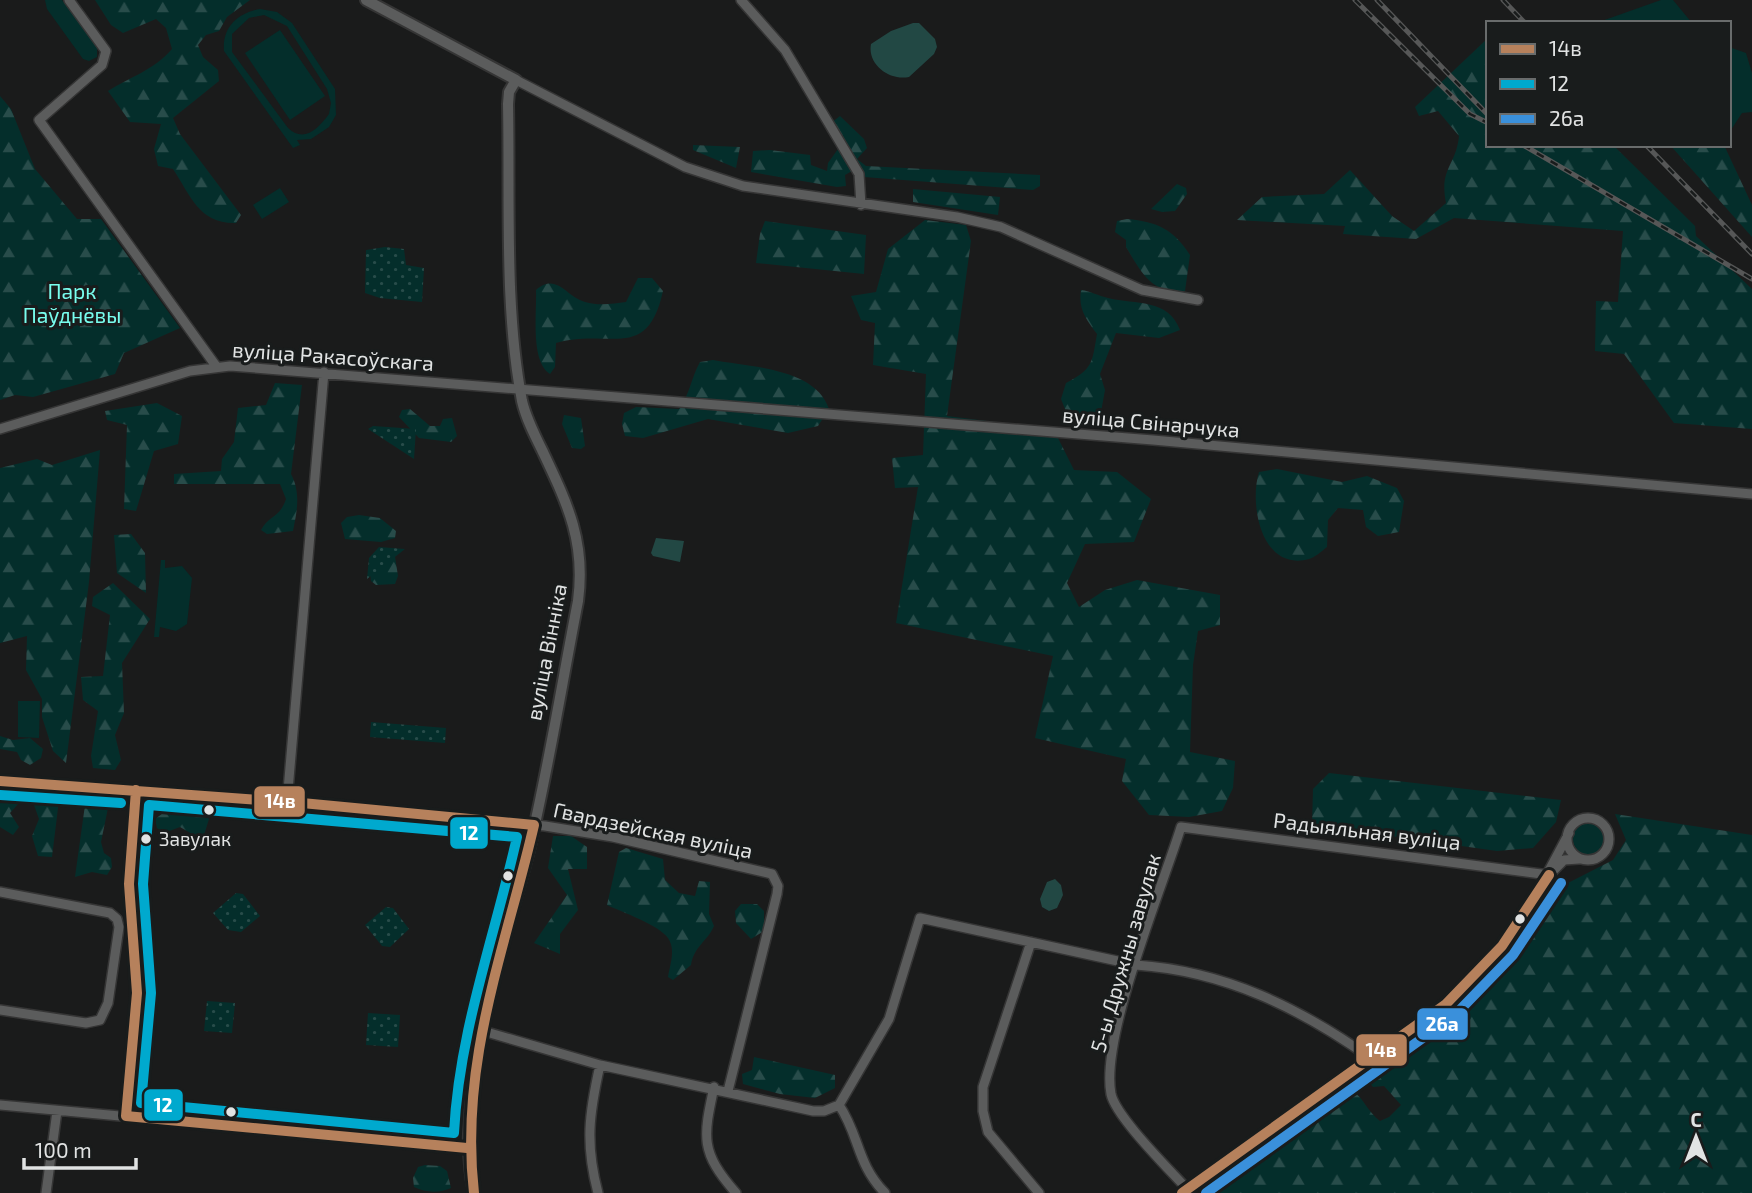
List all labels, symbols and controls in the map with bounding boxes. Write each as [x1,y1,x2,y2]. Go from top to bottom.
legend [1486,21,1731,147]
text: 14в [1549,35,1582,60]
text: 12 [1549,70,1569,95]
text: 26а [1549,105,1584,130]
park label: Парк Паўднёвы [23,278,121,328]
street label: вуліца Ракасоўскага [231,336,435,376]
street label: вуліца Свінарчука [1061,401,1241,443]
street label: вуліца Вінніка [520,581,572,722]
line badge: 14в [253,785,306,818]
text: 14в [264,789,296,812]
street label: Гвардзейская вуліца [551,796,755,864]
unlabelled marker [202,803,216,817]
street label: Радыяльная вуліца [1272,807,1462,855]
line badge: 12 [449,816,489,850]
text: 12 [459,821,479,844]
place label: Завулак [159,827,231,851]
marker: Завулак [139,832,153,846]
street label: 5-ы Дружны завулак [1084,850,1166,1055]
unlabelled marker [501,869,515,883]
unlabelled marker [1513,912,1527,926]
line badge: 26а [1416,1007,1469,1041]
text: 26а [1425,1012,1459,1035]
line badge: 14в [1355,1033,1408,1067]
text: 14в [1365,1038,1397,1061]
line badge: 12 [143,1088,184,1122]
text: 12 [153,1093,173,1116]
north arrow [1661,1102,1731,1172]
unlabelled marker [224,1105,238,1119]
text: С [1690,1108,1702,1131]
scale bar [24,1126,136,1170]
text: 100 m [35,1137,92,1162]

